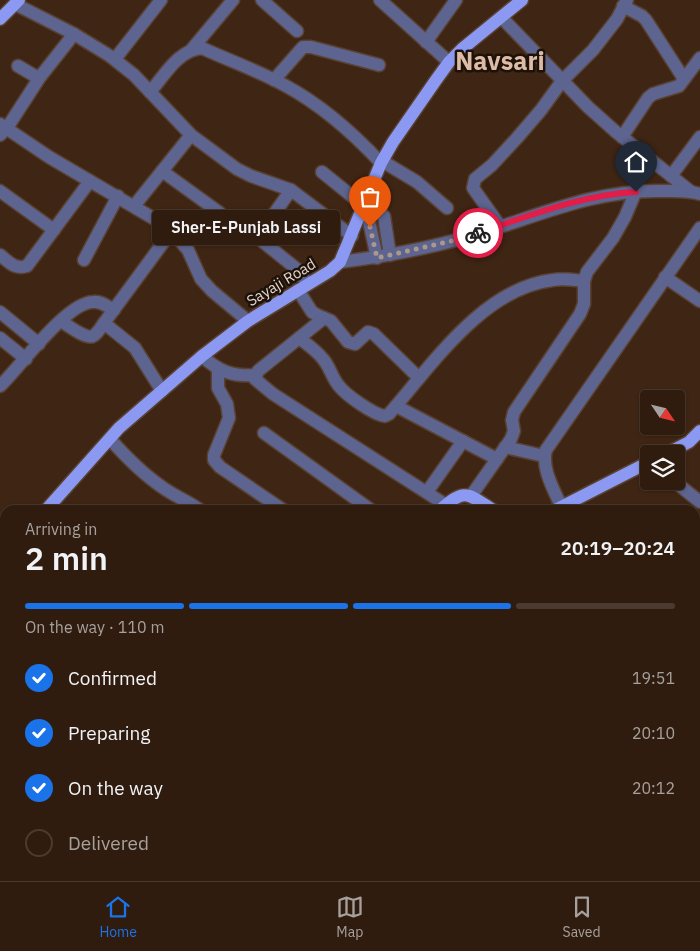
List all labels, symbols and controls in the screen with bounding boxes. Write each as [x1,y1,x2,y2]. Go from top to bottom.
district label: Navsari [455,44,545,77]
pin [615,141,657,192]
icon: home [622,148,650,176]
pin [349,176,391,227]
icon: bag [356,183,384,211]
courier [453,208,503,258]
callout: Sher-E-Punjab Lassi [152,210,340,244]
text: Sher-E-Punjab Lassi [171,217,321,237]
icon: bike [464,219,492,247]
street label: Sayaji Road [243,254,319,310]
north arrow [640,390,685,435]
map controls [640,390,685,490]
button: layers [640,445,685,490]
text: Arriving in [25,519,97,539]
text: 20:19–20:24 [561,536,675,560]
text: 2 min [25,537,108,579]
text: On the way · 110 m [25,617,164,637]
icon: check [25,664,53,692]
text: Confirmed [68,666,157,690]
text: 19:51 [632,668,675,688]
icon: check [25,719,53,747]
text: Preparing [68,721,150,745]
text: 20:10 [632,723,675,743]
icon: check [25,774,53,802]
text: On the way [68,776,163,800]
text: 20:12 [632,778,675,798]
text: Delivered [68,831,149,855]
tab: Home [99,893,137,941]
tab: Map [336,893,364,941]
tab: Saved [563,893,601,941]

